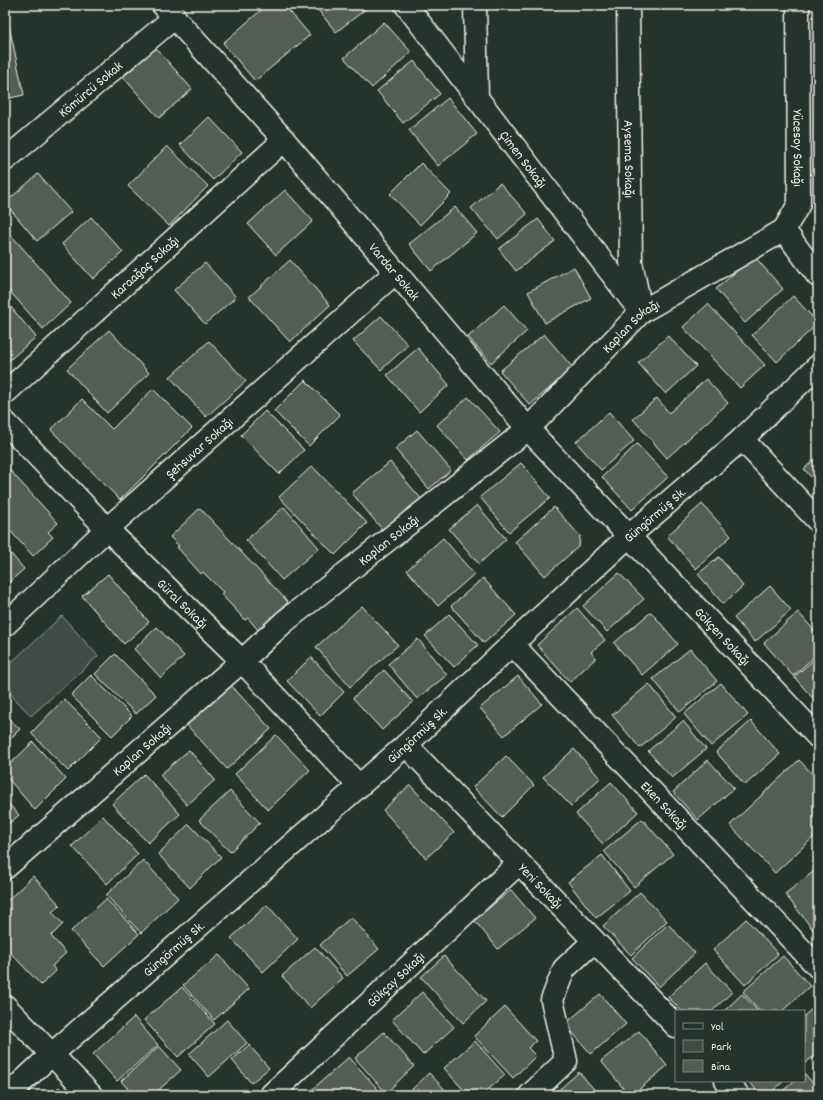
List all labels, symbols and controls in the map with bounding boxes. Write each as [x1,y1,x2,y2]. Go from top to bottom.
street label: Kömürcü Sokak [55,57,128,123]
street label: Yücesoy Sokağı [787,109,807,187]
street label: Aysema Sokağı [617,120,638,198]
street label: Çimen Sokağı [494,127,551,193]
street label: Karaağaç Sokağı [107,232,184,305]
street label: Vardar Sokak [363,239,424,306]
street label: Kaplan Sokağı [598,295,664,358]
street label: Şehsuvar Sokağı [162,413,238,484]
street label: Güngörmüş Sk. [620,483,691,548]
street label: Kaplan Sokağı [355,511,424,571]
street label: Güral Sokağı [151,575,212,635]
street label: Gökçen Sokağı [689,604,754,671]
street label: Güngörmüş Sk. [383,703,453,769]
street label: Kaplan Sokağı [109,719,177,782]
street label: Eken Sokağı [635,777,692,836]
street label: Yeni Sokağı [513,860,567,914]
street label: Güngörmüş Sk. [139,917,210,982]
street label: Gökçay Sokağı [363,948,430,1013]
legend [675,1010,805,1082]
text: Yol [711,1019,724,1036]
text: Park [711,1039,732,1056]
text: Bina [711,1059,730,1076]

